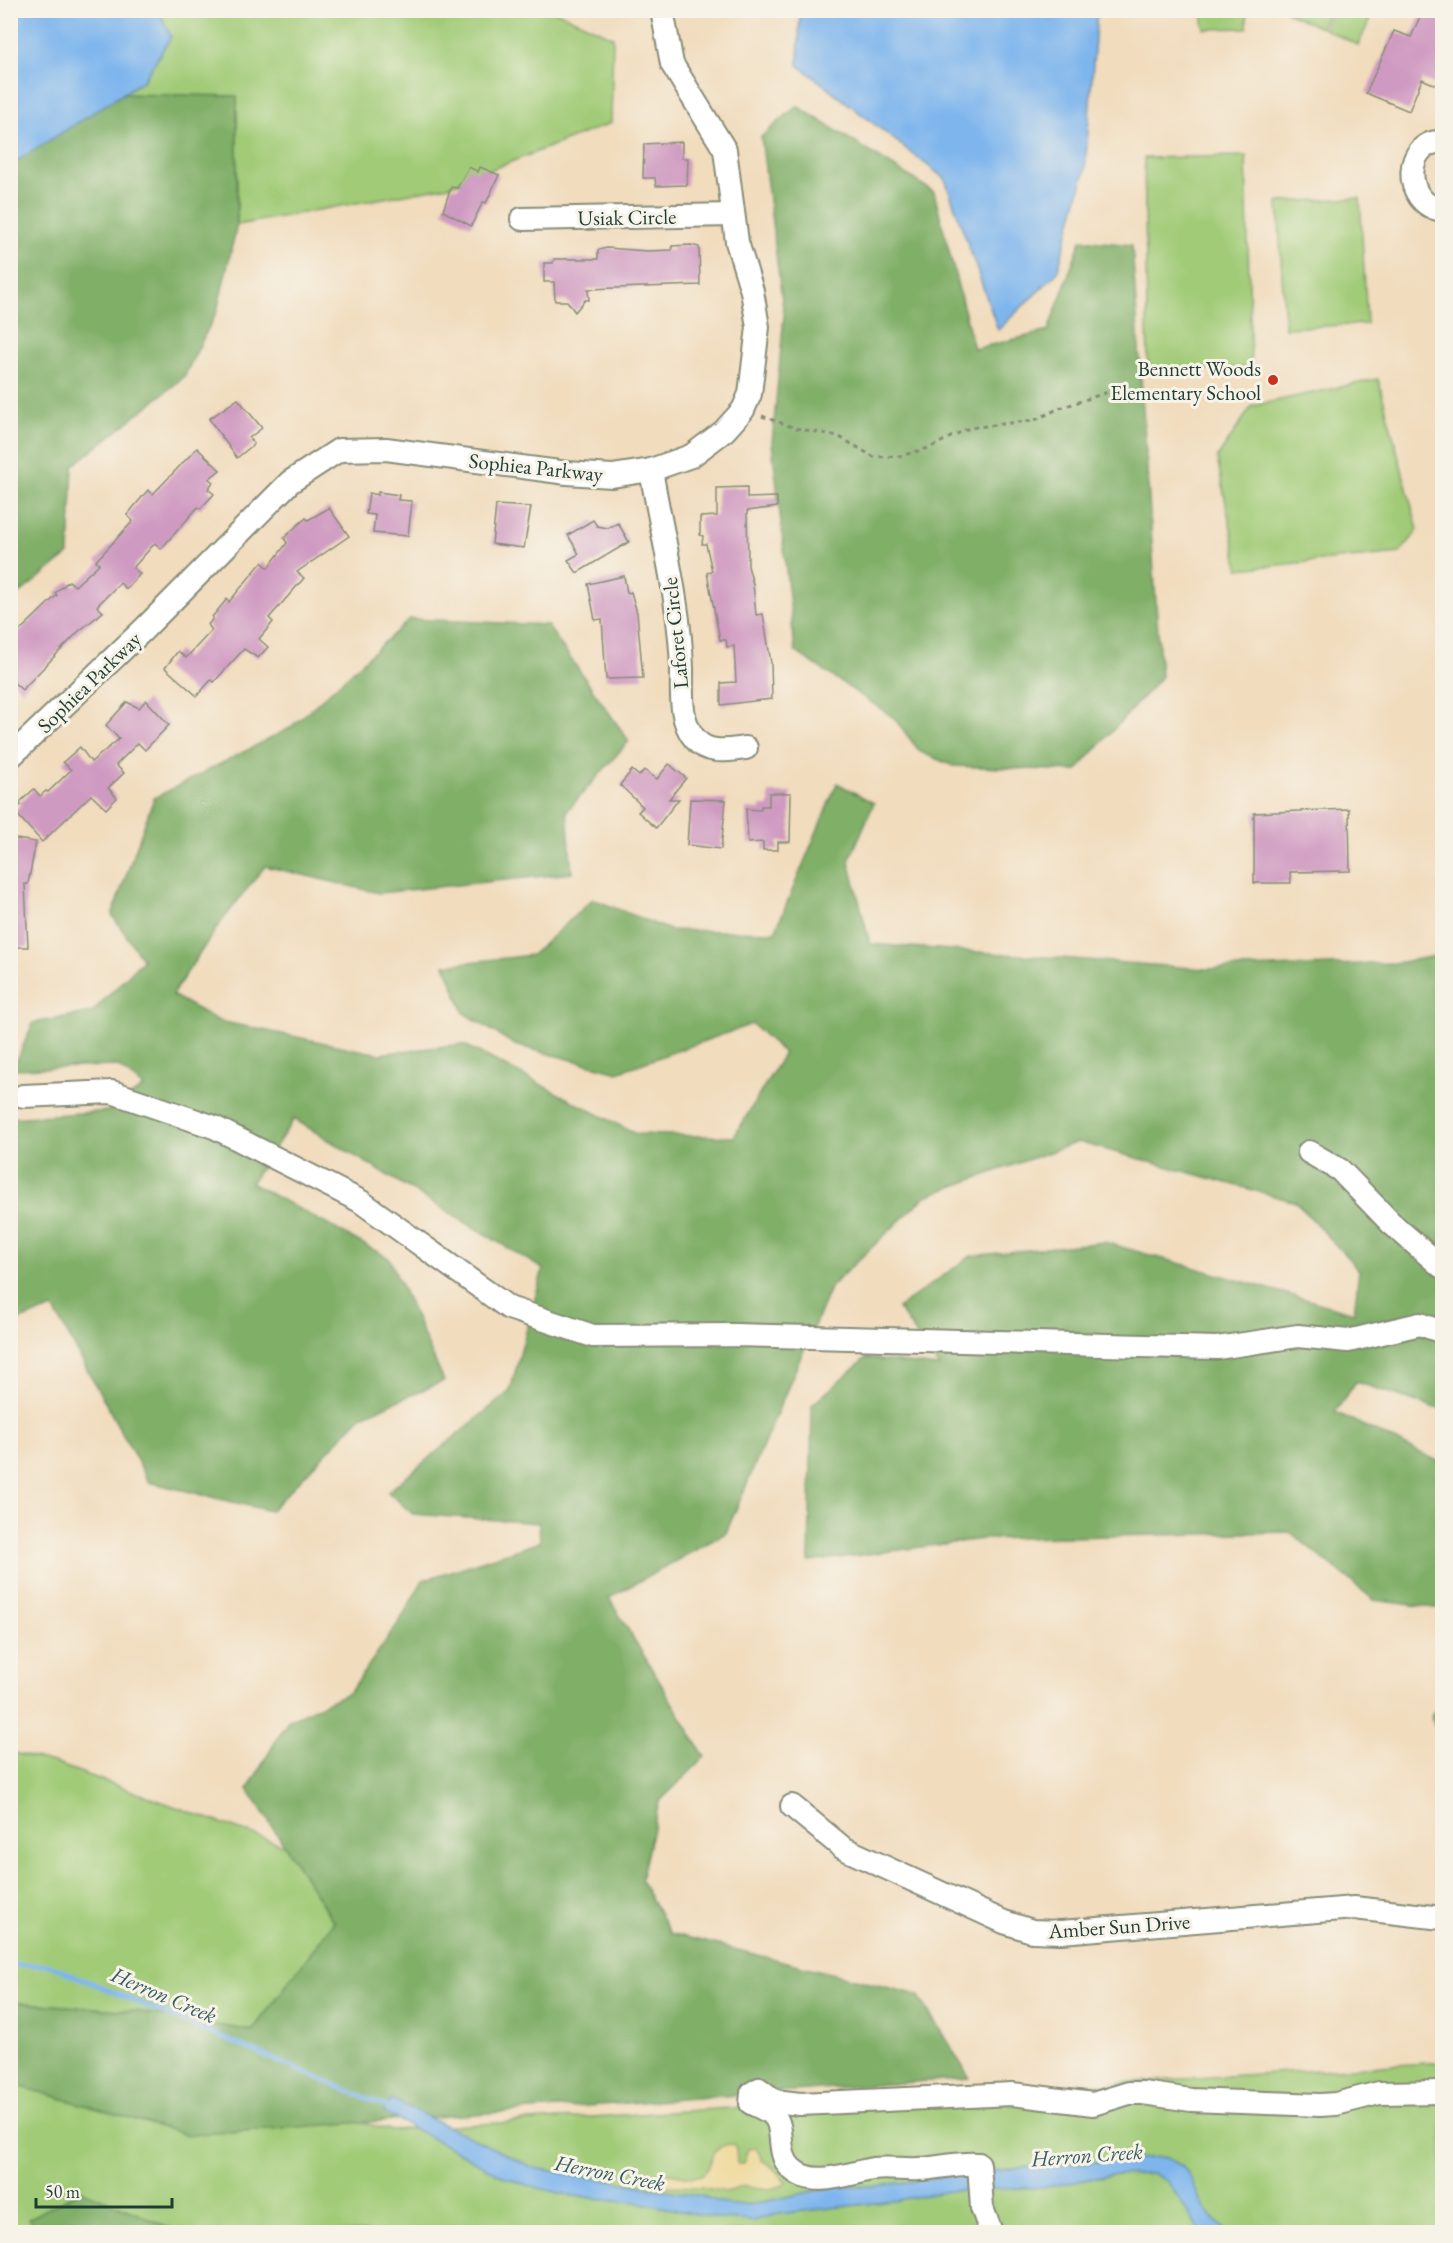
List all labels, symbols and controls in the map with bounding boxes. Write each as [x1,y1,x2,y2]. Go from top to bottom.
street label: Usiak Circle [577,203,677,231]
place label: Bennett Woods Elementary School [1110,355,1261,406]
marker: Bennett Woods Elementary School [1266,373,1280,387]
street label: Sophiea Parkway [468,447,605,488]
street label: Laforet Circle [656,576,694,690]
street label: Sophiea Parkway [31,625,147,738]
street label: Amber Sun Drive [1046,1908,1191,1944]
water label: Herron Creek [106,1959,221,2030]
water label: Herron Creek [1029,2137,1144,2173]
water label: Herron Creek [551,2148,668,2198]
scale bar [36,2171,172,2209]
text: 50 m [45,2180,80,2203]

